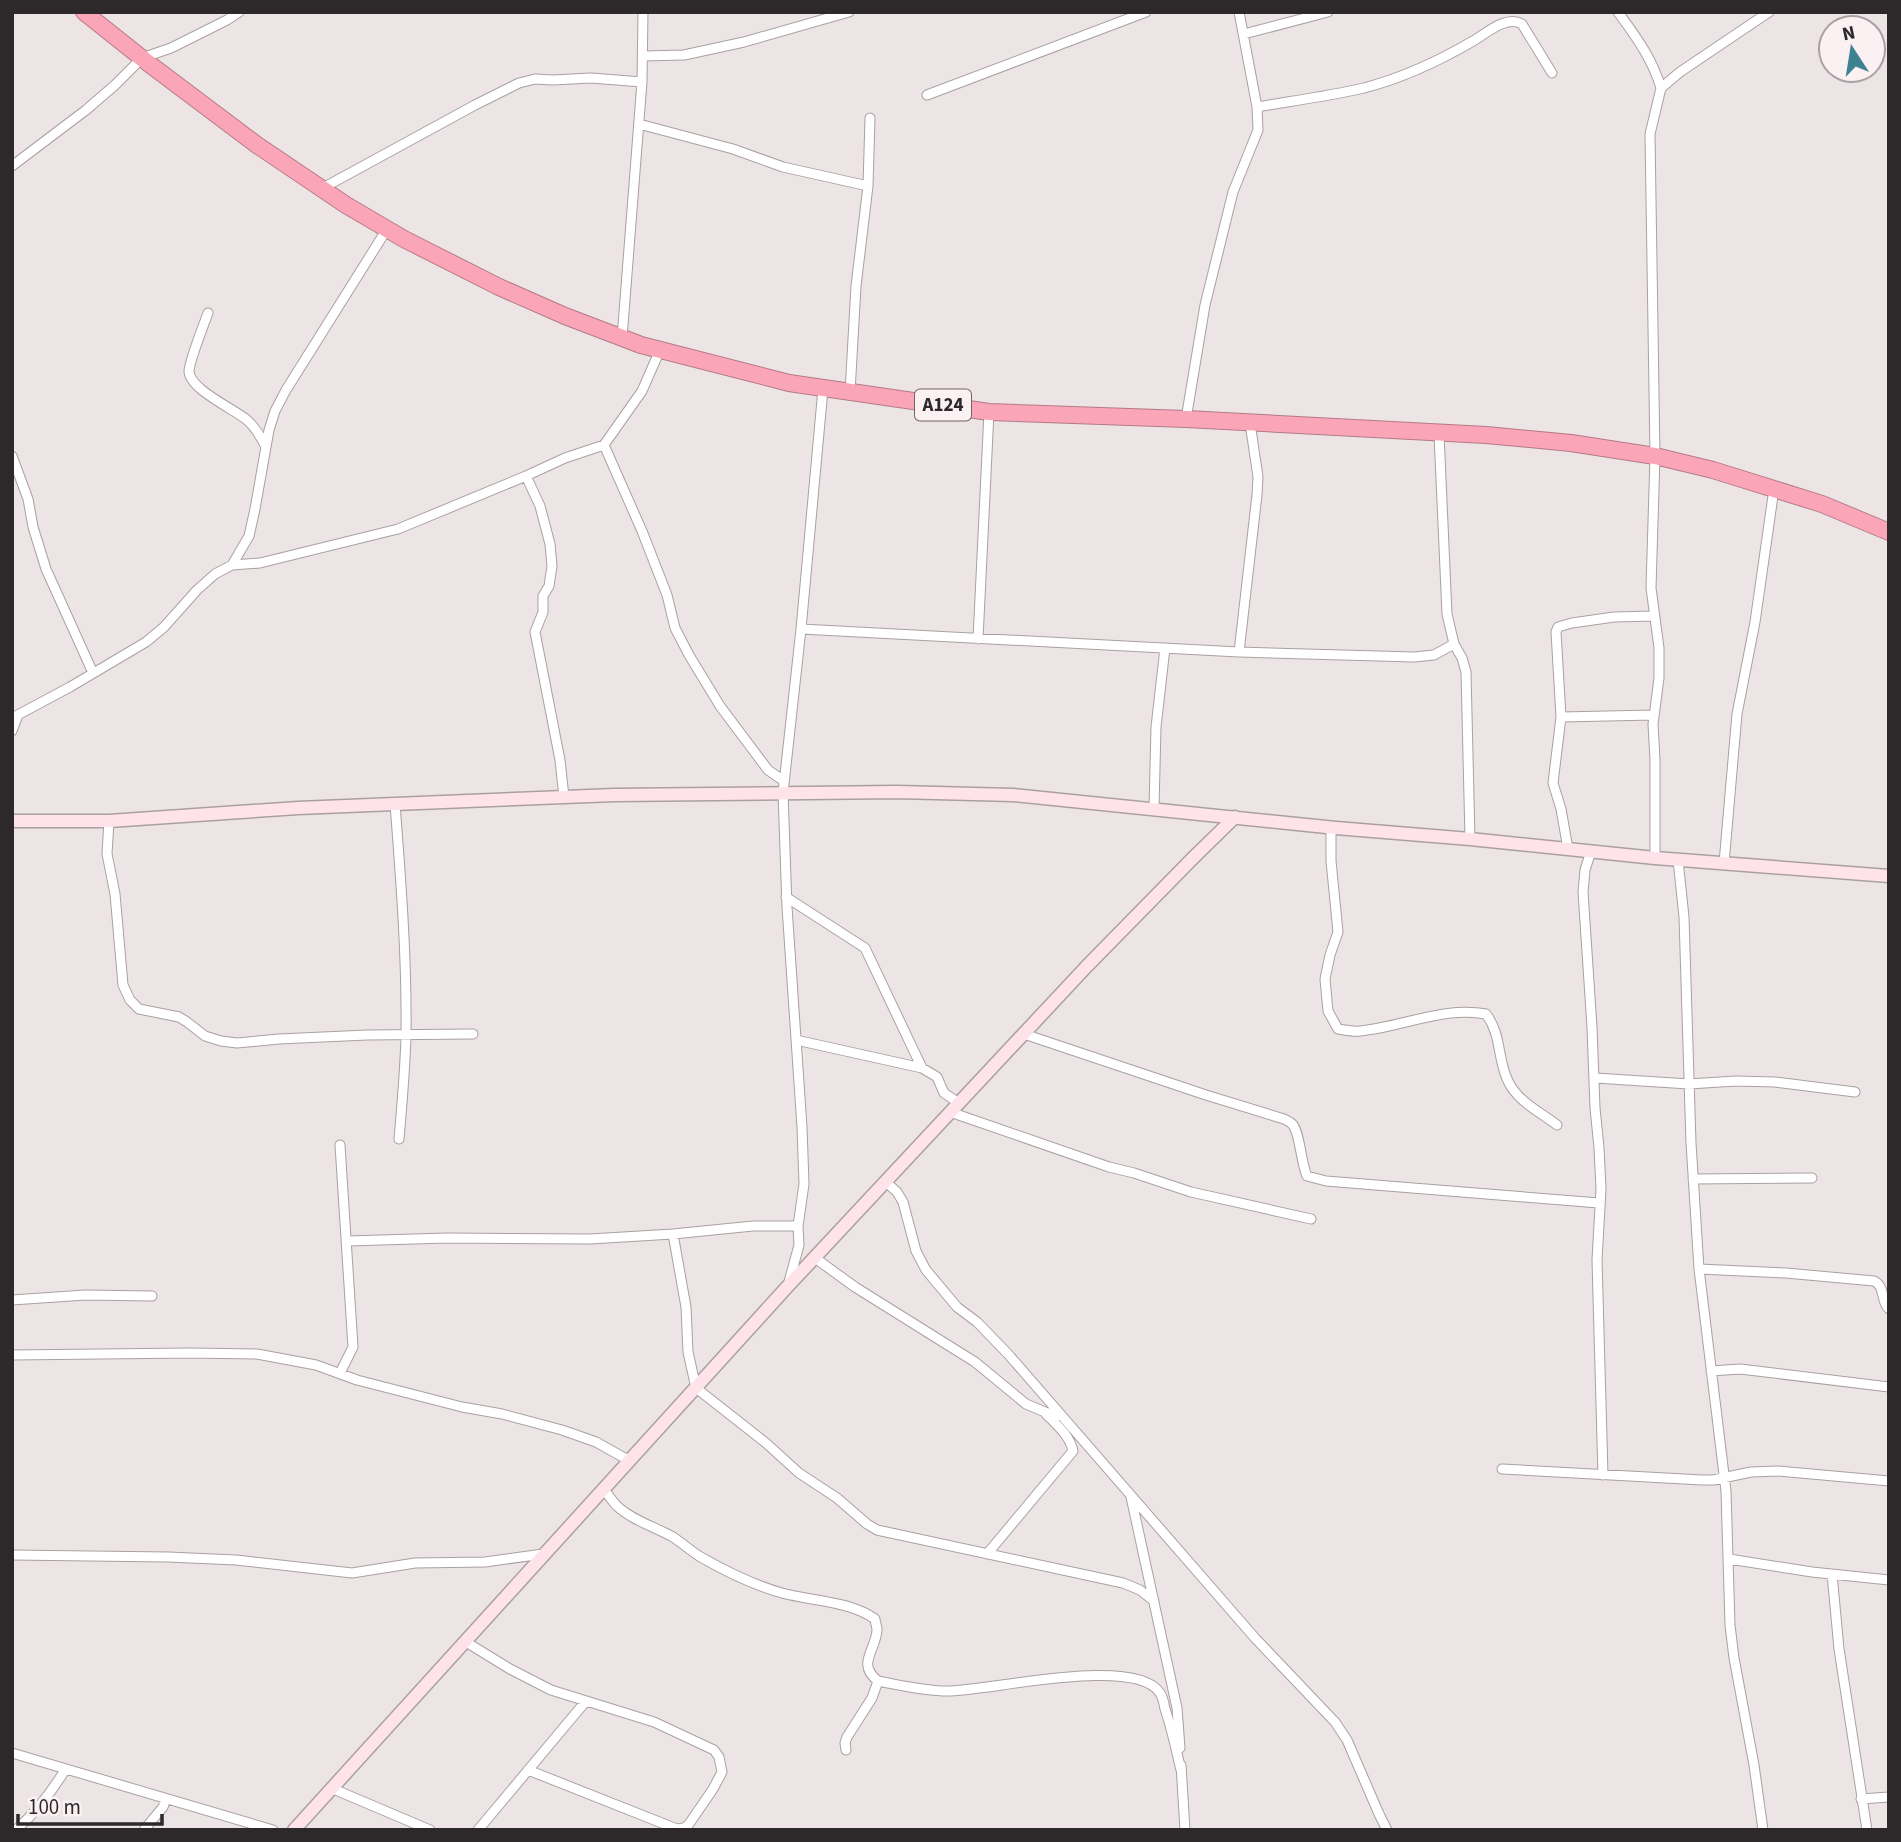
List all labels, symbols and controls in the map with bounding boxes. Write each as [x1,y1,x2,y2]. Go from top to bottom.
north arrow [1817,14,1887,84]
text: N [1840,19,1858,48]
road number: A124 [915,390,971,420]
scale bar [18,1783,161,1827]
text: 100 m [28,1792,81,1822]

